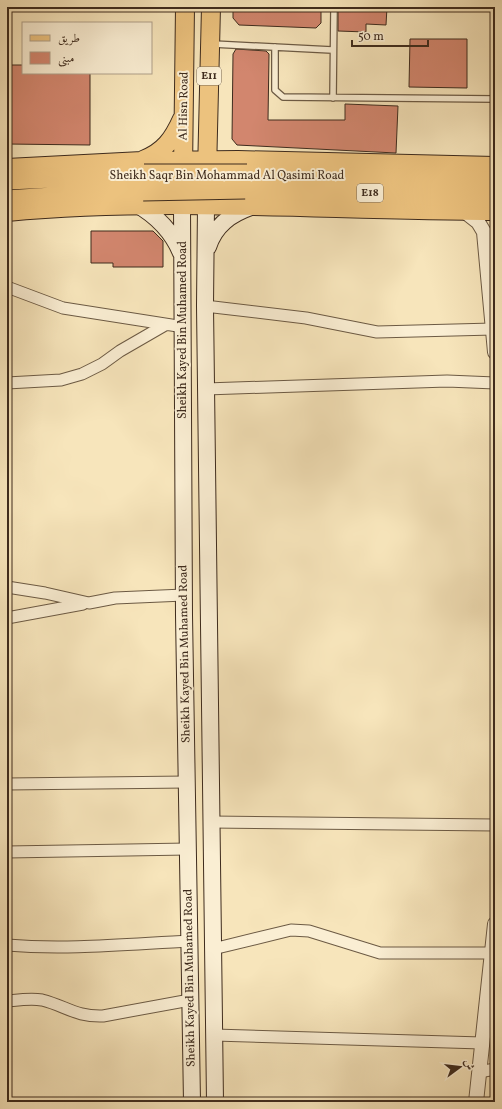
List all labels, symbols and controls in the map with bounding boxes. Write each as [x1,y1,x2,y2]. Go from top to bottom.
legend [22,22,152,74]
scale bar [352,22,428,48]
text: 50 m [358,29,384,45]
text: طريق [58,31,80,47]
text: مبنى [58,51,74,67]
road number: E11 [197,67,221,85]
street label: Al Hisn Road [175,71,193,141]
street label: Sheikh Saqr Bin Mohammad Al Qasimi Road [110,168,345,184]
road number: E18 [357,184,383,202]
street label: Sheikh Kayed Bin Muhamed Road [175,241,191,419]
street label: Sheikh Kayed Bin Muhamed Road [175,565,195,743]
street label: Sheikh Kayed Bin Muhamed Road [180,889,200,1067]
north arrow [440,1047,480,1087]
text: ش [460,1058,477,1072]

